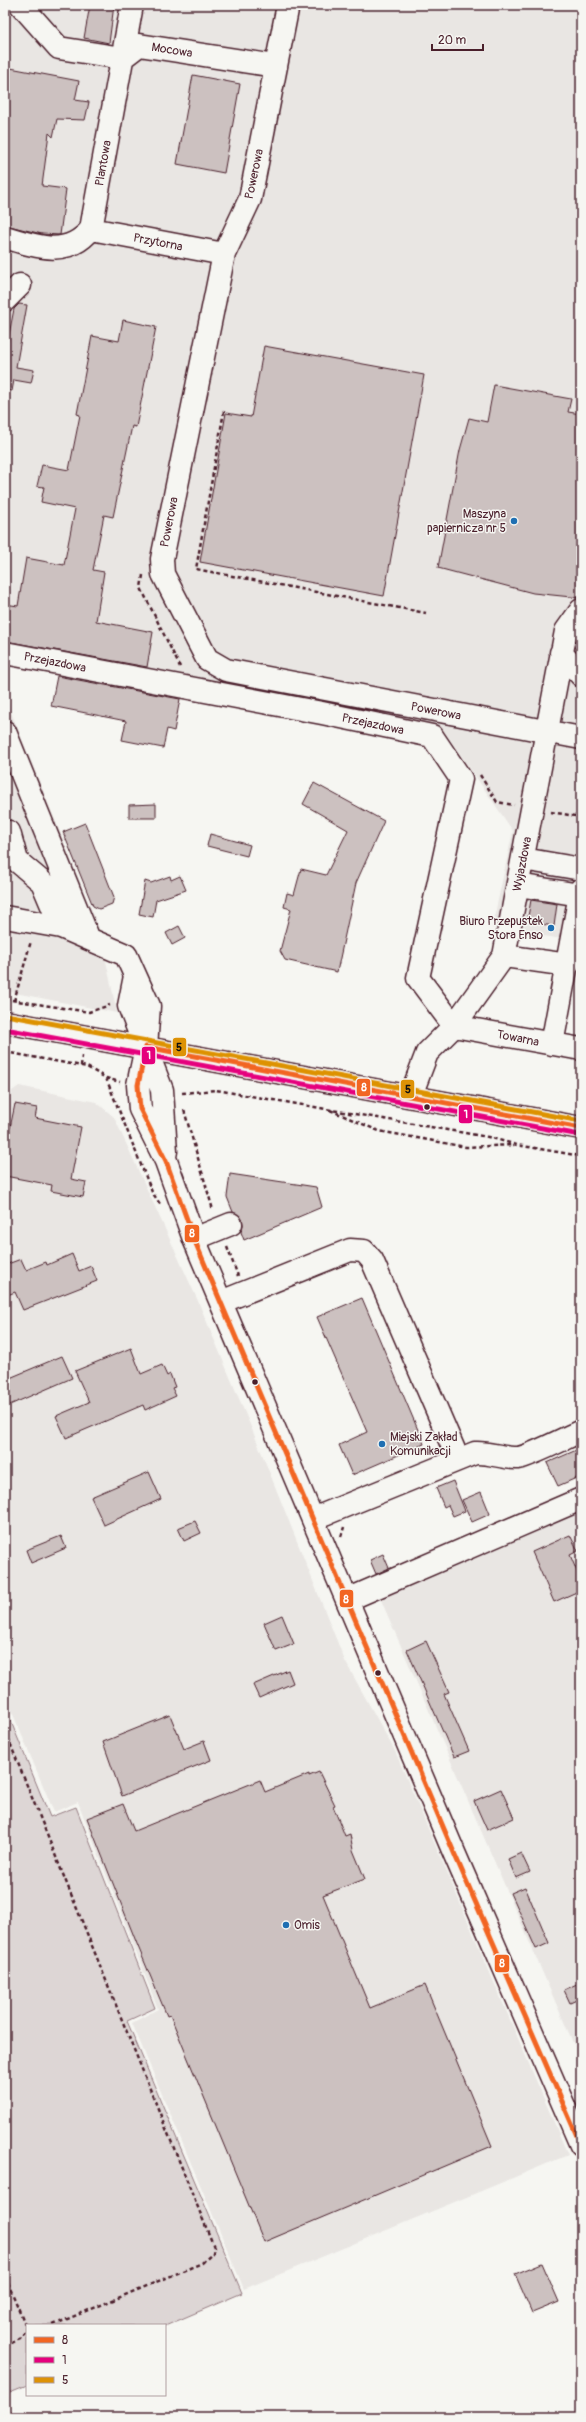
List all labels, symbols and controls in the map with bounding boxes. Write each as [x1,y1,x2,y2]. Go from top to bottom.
scale bar [432,26,483,52]
text: 20 m [438,33,467,48]
street label: Mocowa [150,40,194,61]
street label: Plantowa [92,139,115,187]
street label: Powerowa [242,147,267,201]
street label: Przytorna [132,230,184,255]
street label: Powerowa [157,495,182,549]
place label: Maszyna papiernicza nr 5 [427,507,506,536]
marker: Maszyna papiernicza nr 5 [509,516,519,526]
street label: Przejazdowa [23,649,88,676]
street label: Powerowa [409,699,463,724]
street label: Przejazdowa [340,711,406,738]
street label: Wyjazdowa [510,835,535,893]
place label: Biuro Przepustek Stora Enso [459,914,544,943]
marker: Biuro Przepustek Stora Enso [546,923,556,933]
street label: Towarna [495,1027,541,1050]
line badge: 5 [172,1037,187,1057]
text: 5 [176,1041,182,1054]
line badge: 1 [141,1046,156,1065]
text: 1 [147,1049,151,1062]
line badge: 8 [356,1078,371,1097]
line badge: 5 [400,1079,415,1099]
text: 8 [361,1081,367,1094]
text: 5 [405,1083,411,1096]
unlabelled marker [422,1102,432,1112]
line badge: 1 [458,1104,473,1124]
text: 1 [464,1108,468,1121]
line badge: 8 [184,1224,200,1243]
text: 8 [189,1227,195,1240]
unlabelled marker [250,1377,260,1387]
place label: Miejski Zakład Komunikacji [390,1430,458,1459]
marker: Miejski Zakład Komunikacji [377,1439,387,1449]
line badge: 8 [339,1589,354,1608]
text: 8 [343,1593,349,1606]
unlabelled marker [373,1668,383,1678]
place label: Omis [294,1918,320,1933]
marker: Omis [281,1920,291,1930]
line badge: 8 [494,1954,510,1973]
text: 8 [499,1957,505,1970]
legend [26,2324,166,2396]
text: 8 [62,2333,68,2348]
text: 1 [62,2353,67,2368]
text: 5 [62,2373,69,2388]

